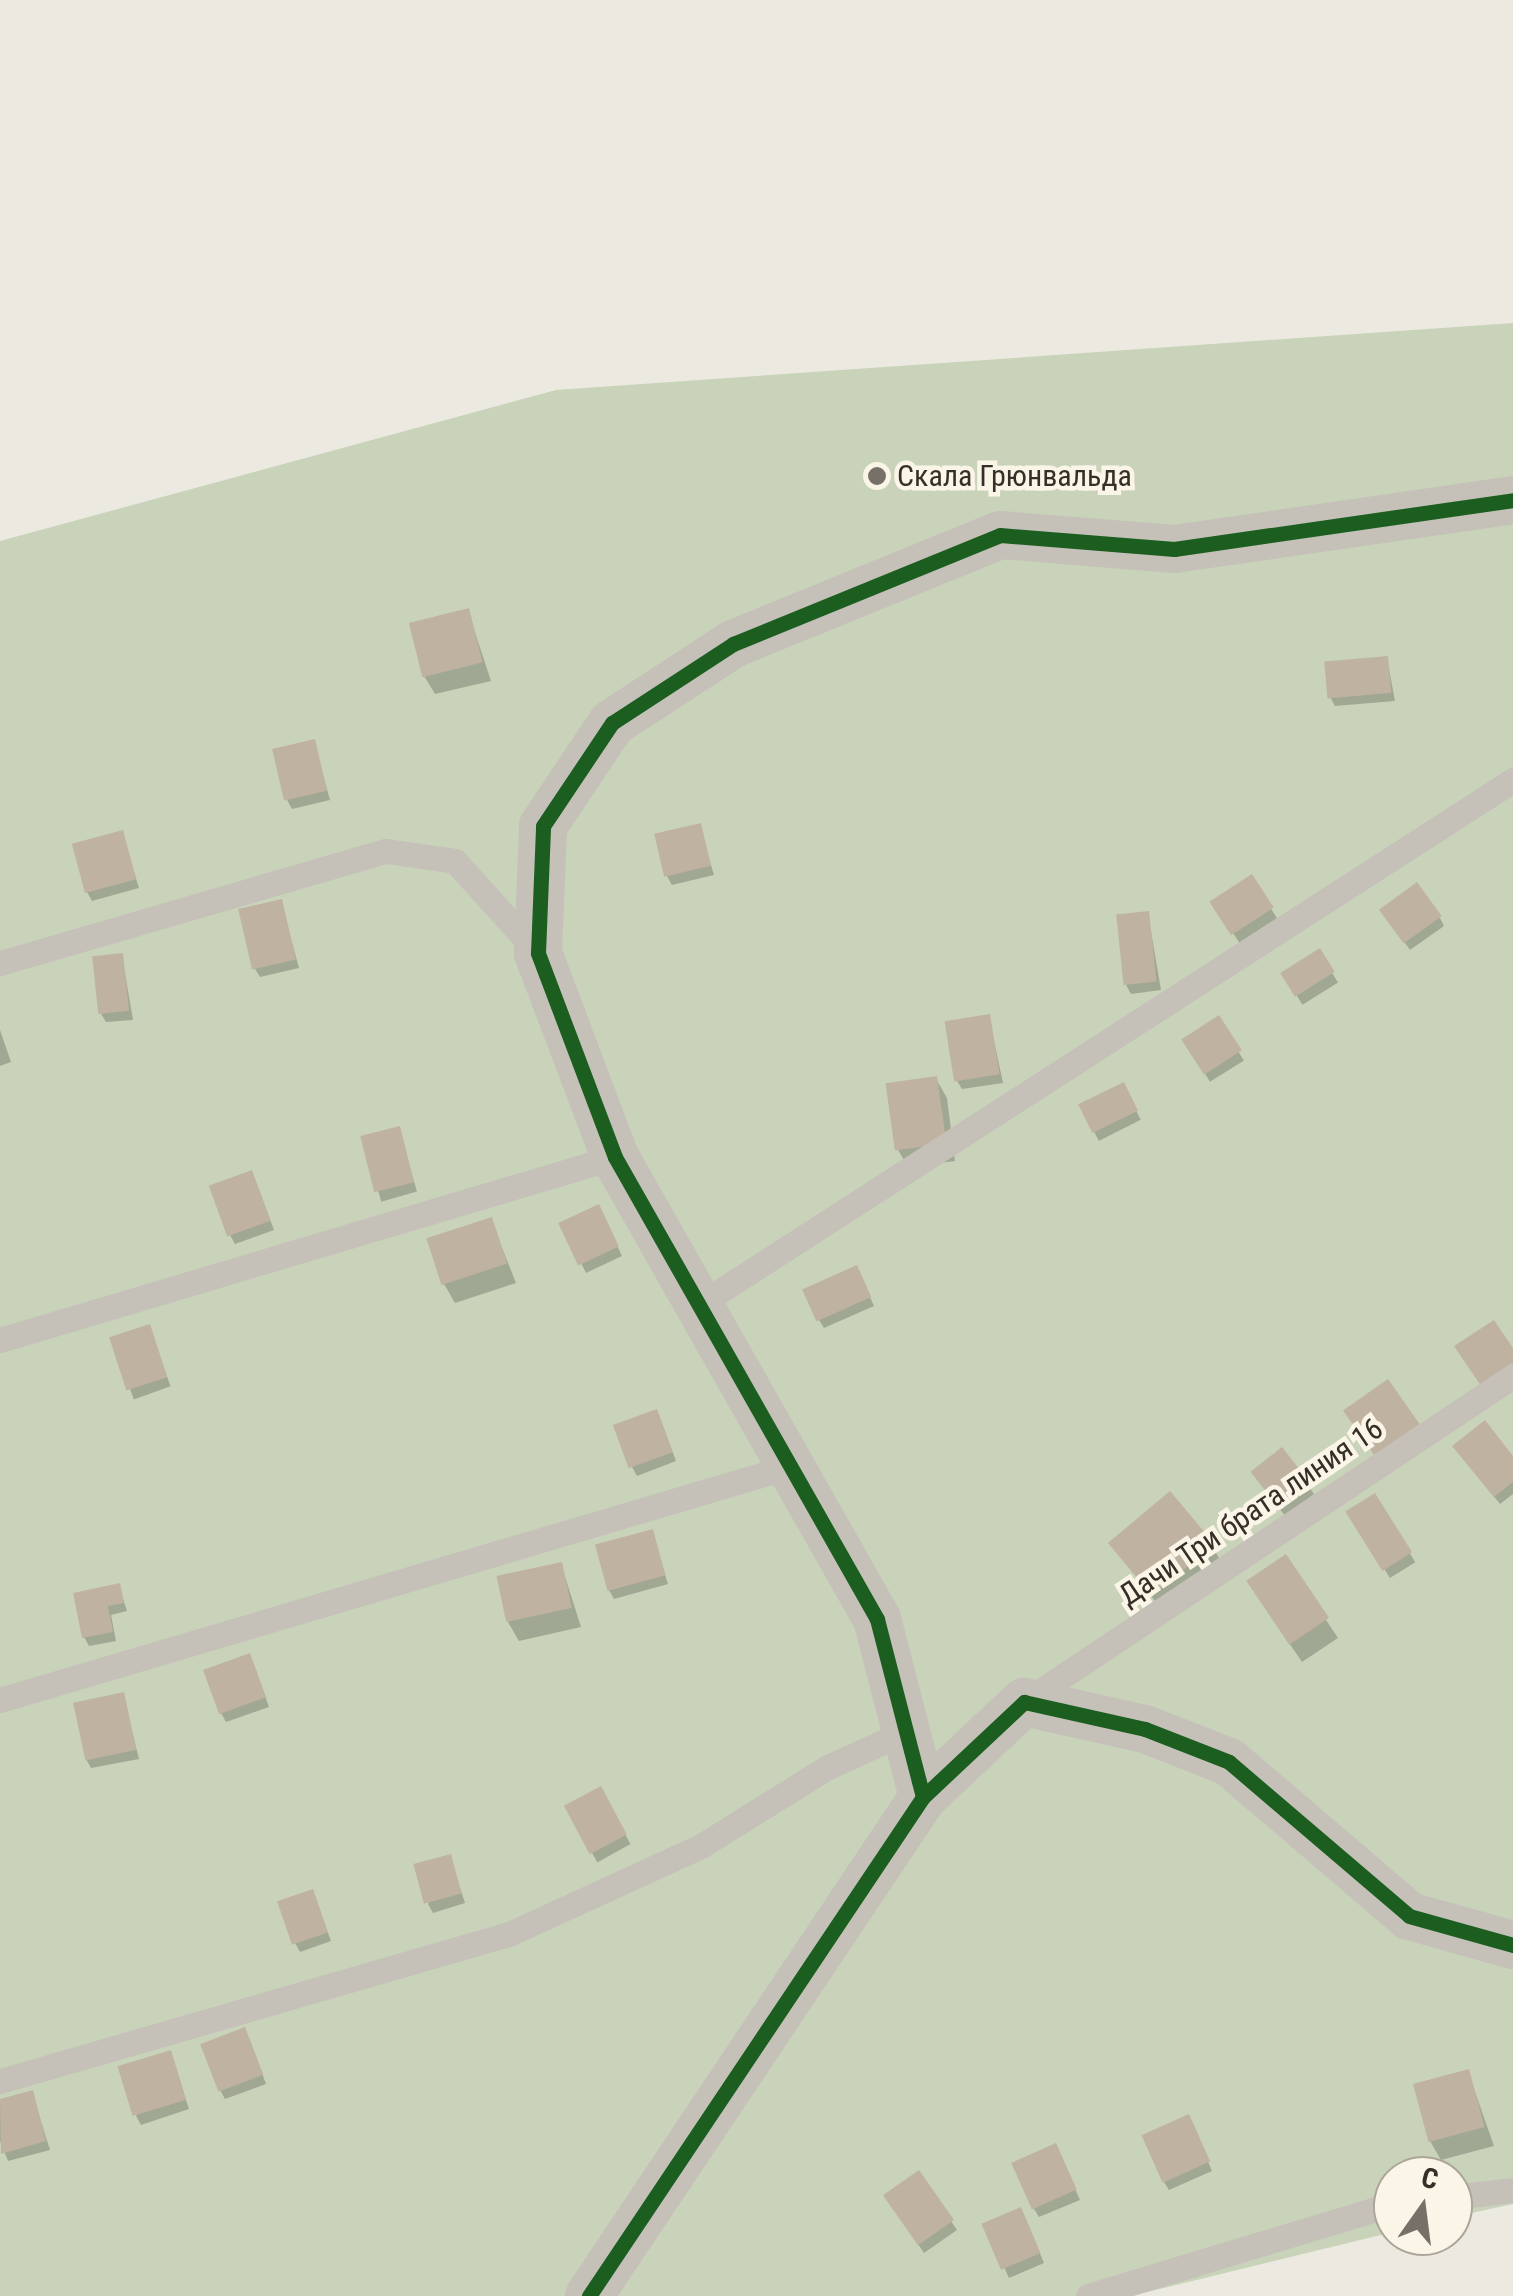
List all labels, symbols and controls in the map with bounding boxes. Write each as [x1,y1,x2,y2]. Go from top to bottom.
place label: Скала Грюнвальда [897,458,1132,494]
marker: Скала Грюнвальда [866,465,888,487]
street label: Дачи Три брата линия 16 [1112,1410,1390,1614]
north arrow [1373,2156,1473,2256]
text: С [1418,2160,1442,2196]

